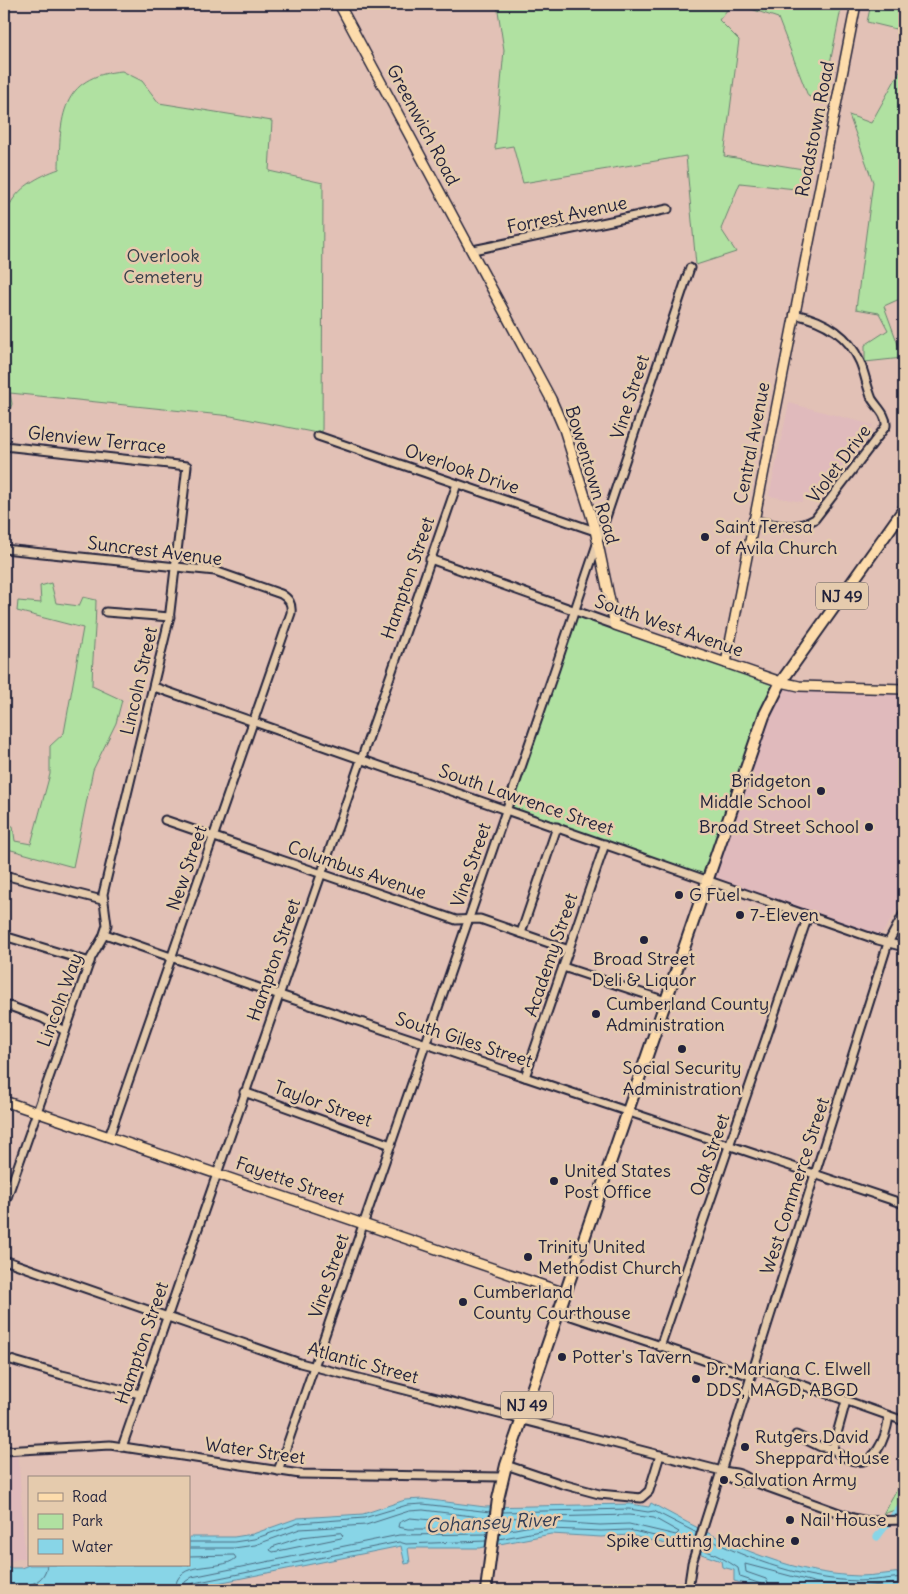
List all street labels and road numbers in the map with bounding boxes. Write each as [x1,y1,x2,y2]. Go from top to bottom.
street label: Roadstown Road [790,59,839,199]
street label: Greenwich Road [382,60,465,190]
street label: Forrest Avenue [505,191,629,238]
street label: Vine Street [605,352,654,442]
street label: Central Avenue [728,380,775,506]
street label: Bowentown Road [561,403,625,547]
street label: Violet Drive [802,420,875,507]
street label: Glenview Terrace [27,421,167,458]
street label: Overlook Drive [402,438,523,499]
street label: Hampton Street [376,514,439,642]
street label: Suncrest Avenue [86,531,224,570]
road number: NJ 49 [816,582,868,610]
street label: South West Avenue [592,589,746,662]
street label: Lincoln Street [115,625,162,737]
street label: South Lawrence Street [436,759,617,840]
street label: Vine Street [445,820,496,910]
street label: New Street [161,822,212,913]
street label: Columbus Avenue [285,835,430,904]
street label: Academy Street [519,890,582,1020]
street label: Hampton Street [242,896,305,1024]
street label: Lincoln Way [32,950,87,1050]
street label: South Giles Street [393,1007,536,1073]
street label: Taylor Street [271,1075,375,1132]
street label: West Commerce Street [755,1094,834,1277]
street label: Oak Street [685,1111,734,1199]
street label: Fayette Street [233,1151,348,1210]
street label: Vine Street [303,1231,354,1321]
street label: Hampton Street [110,1279,173,1407]
street label: Atlantic Street [305,1337,421,1388]
road number: NJ 49 [501,1392,553,1418]
street label: Water Street [203,1432,307,1469]

